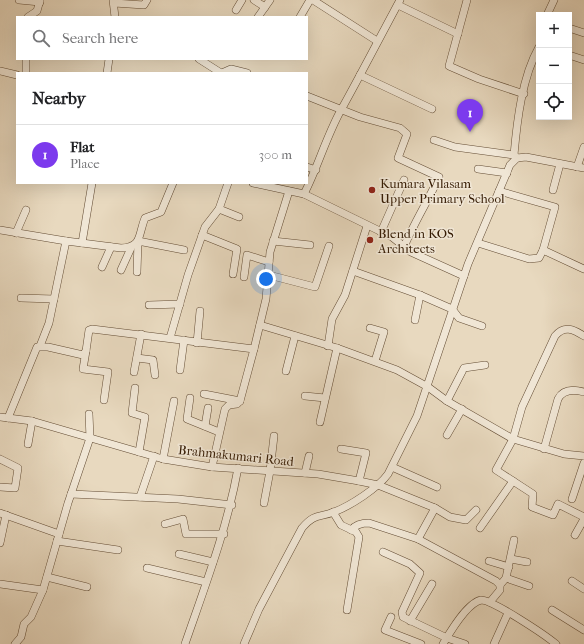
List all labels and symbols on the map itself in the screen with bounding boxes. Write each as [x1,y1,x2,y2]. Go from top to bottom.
pin: 1 [457,99,483,132]
place label: Kumara Vilasam Upper Primary School [380,176,505,206]
marker: Kumara Vilasam Upper Primary School [367,185,377,195]
place label: Blend in KOS Architects [377,226,454,256]
marker: Blend in KOS Architects [365,235,375,245]
your location [256,269,276,289]
street label: Brahmakumari Road [177,442,295,469]

